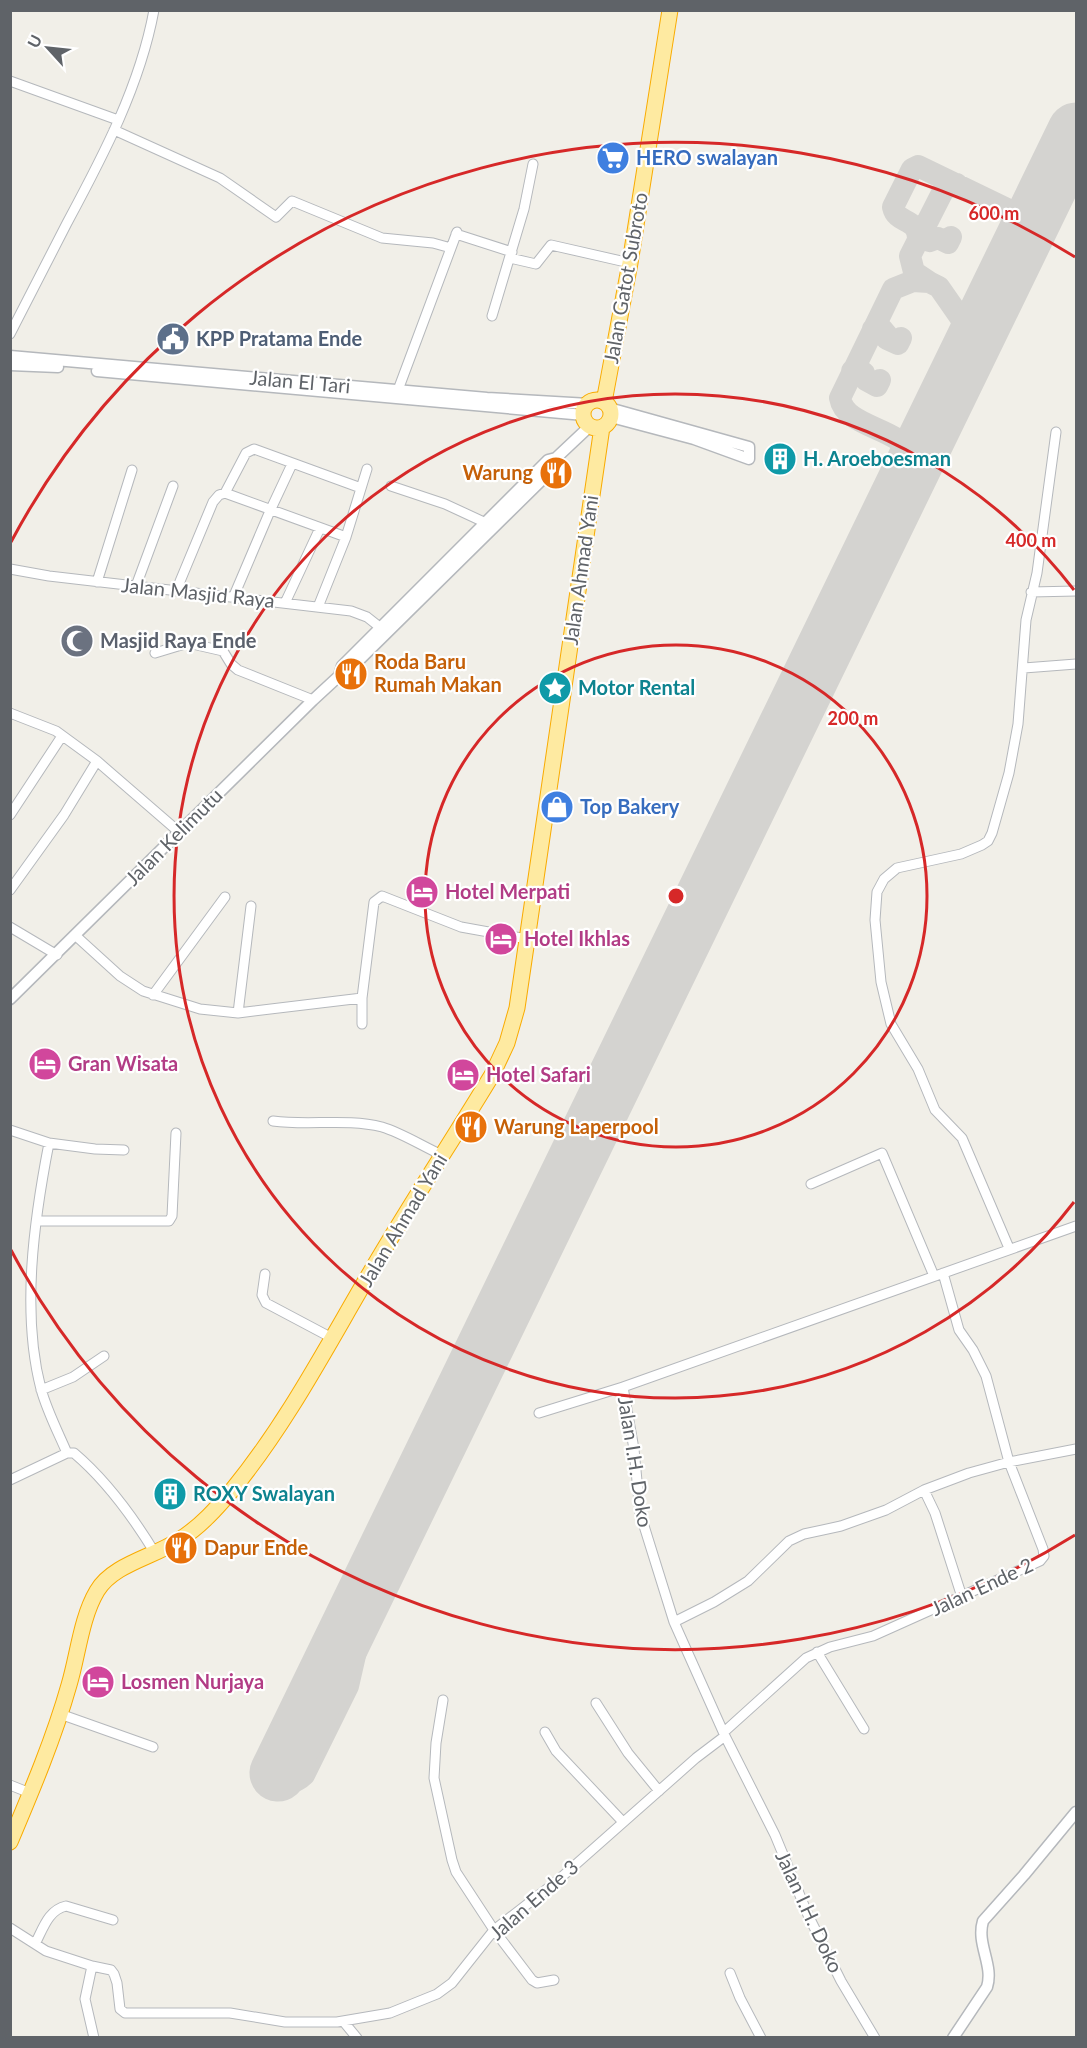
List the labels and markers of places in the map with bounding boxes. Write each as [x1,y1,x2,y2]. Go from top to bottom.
supermarket icon: HERO swalayan [595,140,631,176]
place label: HERO swalayan [636,145,778,169]
public building icon: KPP Pratama Ende [155,321,191,357]
place label: KPP Pratama Ende [196,326,363,350]
building icon: H. Aroeboesman [762,441,798,477]
place label: H. Aroeboesman [803,446,951,470]
restaurant icon: Warung [538,455,574,491]
place label: Warung [462,460,533,484]
mosque icon: Masjid Raya Ende [59,623,95,659]
place label: Masjid Raya Ende [100,628,257,652]
place label: Roda Baru Rumah Makan [374,649,502,696]
restaurant icon: Roda Baru Rumah Makan [333,656,369,692]
place icon: Motor Rental [537,670,573,706]
place label: Motor Rental [578,675,695,699]
shop icon: Top Bakery [539,789,575,825]
place label: Top Bakery [580,794,680,818]
hotel icon: Hotel Merpati [404,874,440,910]
place label: Hotel Merpati [445,879,570,903]
centre of rings [666,886,686,906]
hotel icon: Hotel Ikhlas [483,921,519,957]
place label: Hotel Ikhlas [524,926,630,950]
hotel icon: Gran Wisata [27,1046,63,1082]
place label: Gran Wisata [68,1051,178,1075]
hotel icon: Hotel Safari [445,1057,481,1093]
place label: Hotel Safari [486,1062,591,1086]
restaurant icon: Warung Laperpool [453,1109,489,1145]
place label: Warung Laperpool [494,1114,659,1138]
building icon: ROXY Swalayan [152,1476,188,1512]
place label: ROXY Swalayan [193,1481,335,1505]
restaurant icon: Dapur Ende [163,1530,199,1566]
place label: Dapur Ende [204,1535,309,1559]
hotel icon: Losmen Nurjaya [80,1664,116,1700]
place label: Losmen Nurjaya [121,1669,264,1693]

